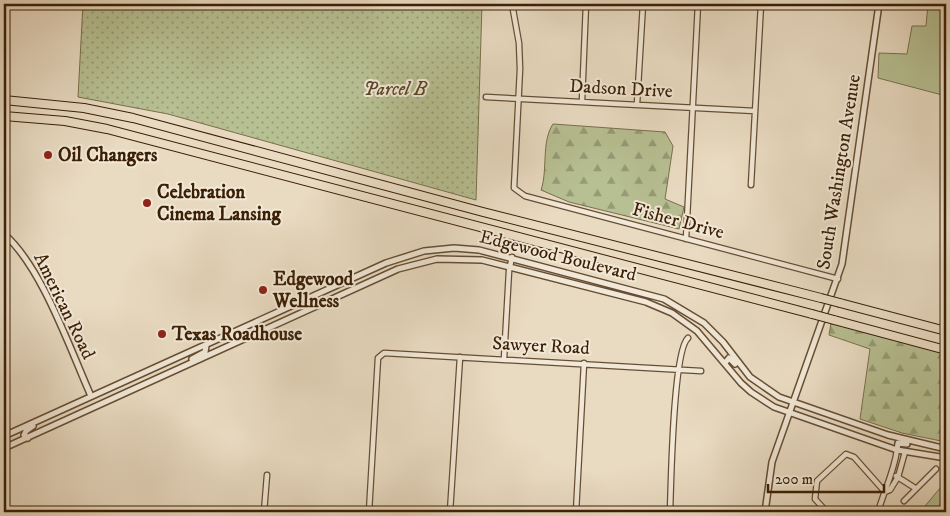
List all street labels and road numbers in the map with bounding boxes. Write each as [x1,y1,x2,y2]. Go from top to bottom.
street label: South Washington Avenue [812,73,866,271]
street label: Dadson Drive [569,75,673,103]
street label: Fisher Drive [630,198,727,244]
street label: Edgewood Boulevard [477,225,639,287]
street label: American Road [28,249,100,364]
street label: Sawyer Road [492,332,591,360]

